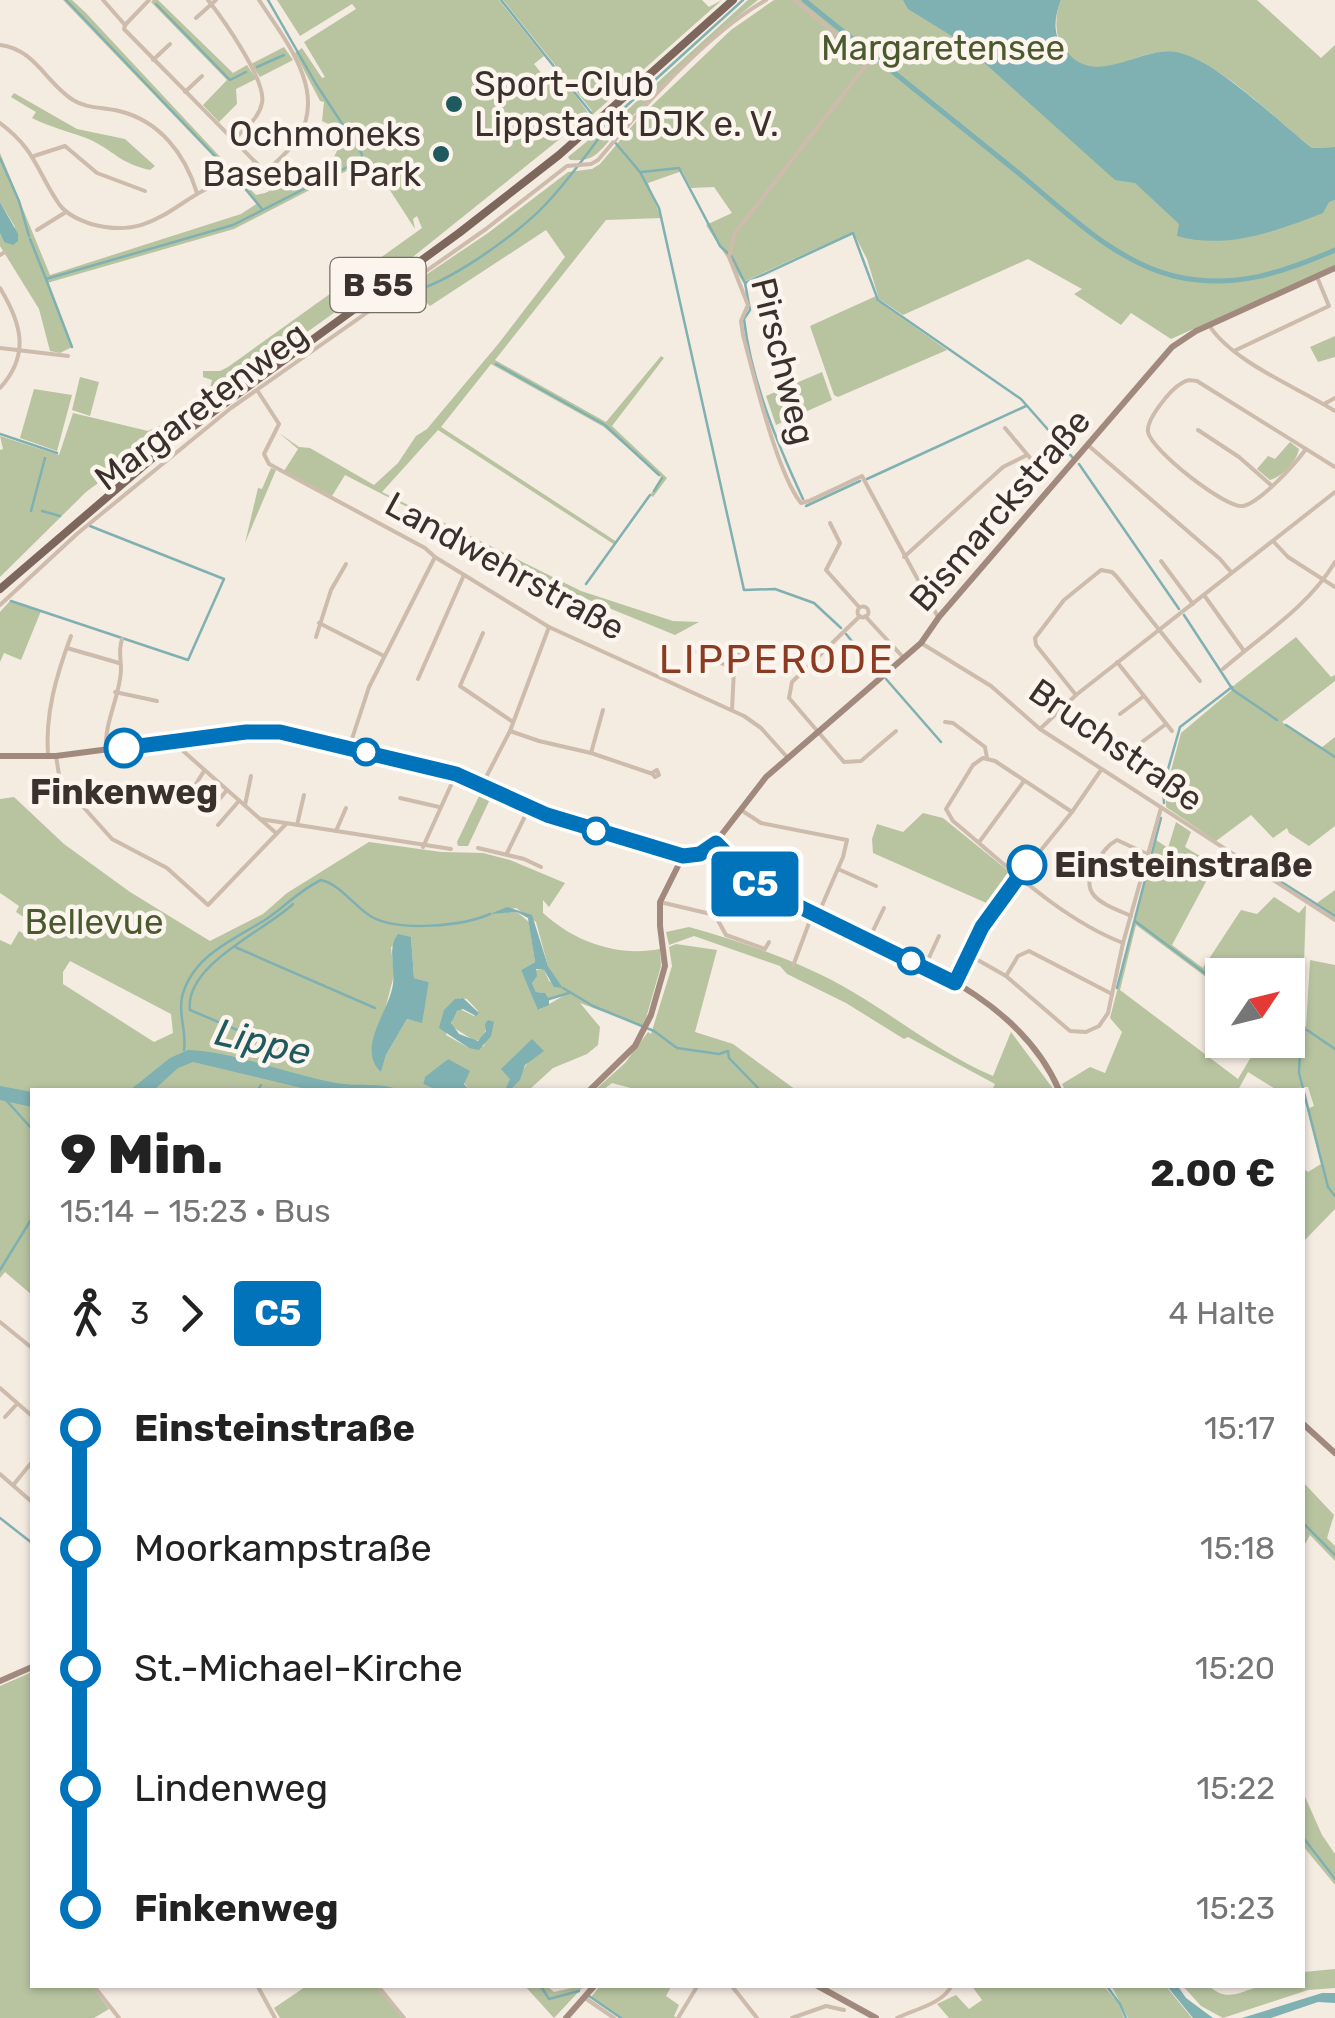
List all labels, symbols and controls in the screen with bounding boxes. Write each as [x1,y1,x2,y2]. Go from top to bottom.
park label: Margaretensee [821,27,1065,69]
place label: Sport-Club Lippstadt DJK e. V. [474,63,779,145]
marker: Sport-Club Lippstadt DJK e. V. [443,93,465,115]
place label: Ochmoneks Baseball Park [202,113,421,195]
marker: Ochmoneks Baseball Park [430,143,452,165]
road number: B 55 [330,258,426,312]
street label: Pirschweg [742,273,824,449]
street label: Margaretenweg [87,312,315,500]
street label: Bismarckstraße [901,400,1099,620]
street label: Landwehrstraße [378,483,632,649]
district label: LIPPERODE [659,636,895,683]
street label: Bruchstraße [1021,670,1211,820]
marker: Finkenweg [105,729,143,767]
unlabelled marker [353,739,379,765]
place label: Finkenweg [30,771,218,813]
unlabelled marker [583,818,609,844]
place label: Einsteinstraße [1054,844,1313,886]
marker: Einsteinstraße [1008,846,1046,884]
line badge: C5 [710,852,800,916]
text: C5 [731,863,779,905]
park label: Bellevue [24,901,164,943]
unlabelled marker [898,948,924,974]
north arrow [1205,958,1305,1058]
map controls [1205,958,1305,1058]
water label: Lippe [211,1009,315,1075]
text: 9 Min. [60,1122,223,1187]
text: 2.00 € [1150,1150,1275,1196]
text: 15:14 – 15:23 · Bus [60,1192,331,1230]
icon: walk [60,1286,115,1341]
icon: forward [164,1286,219,1341]
text: C5 [254,1292,301,1334]
text: 3 [130,1294,149,1332]
text: 4 Halte [1169,1294,1275,1332]
text: Einsteinstraße [134,1405,415,1451]
text: 15:17 [1204,1409,1275,1447]
text: Moorkampstraße [134,1525,432,1571]
text: 15:18 [1200,1529,1275,1567]
text: St.-Michael-Kirche [134,1645,463,1691]
text: 15:20 [1195,1649,1275,1687]
text: Lindenweg [134,1765,328,1811]
text: 15:22 [1197,1769,1275,1807]
text: Finkenweg [134,1885,339,1931]
text: 15:23 [1196,1889,1275,1927]

